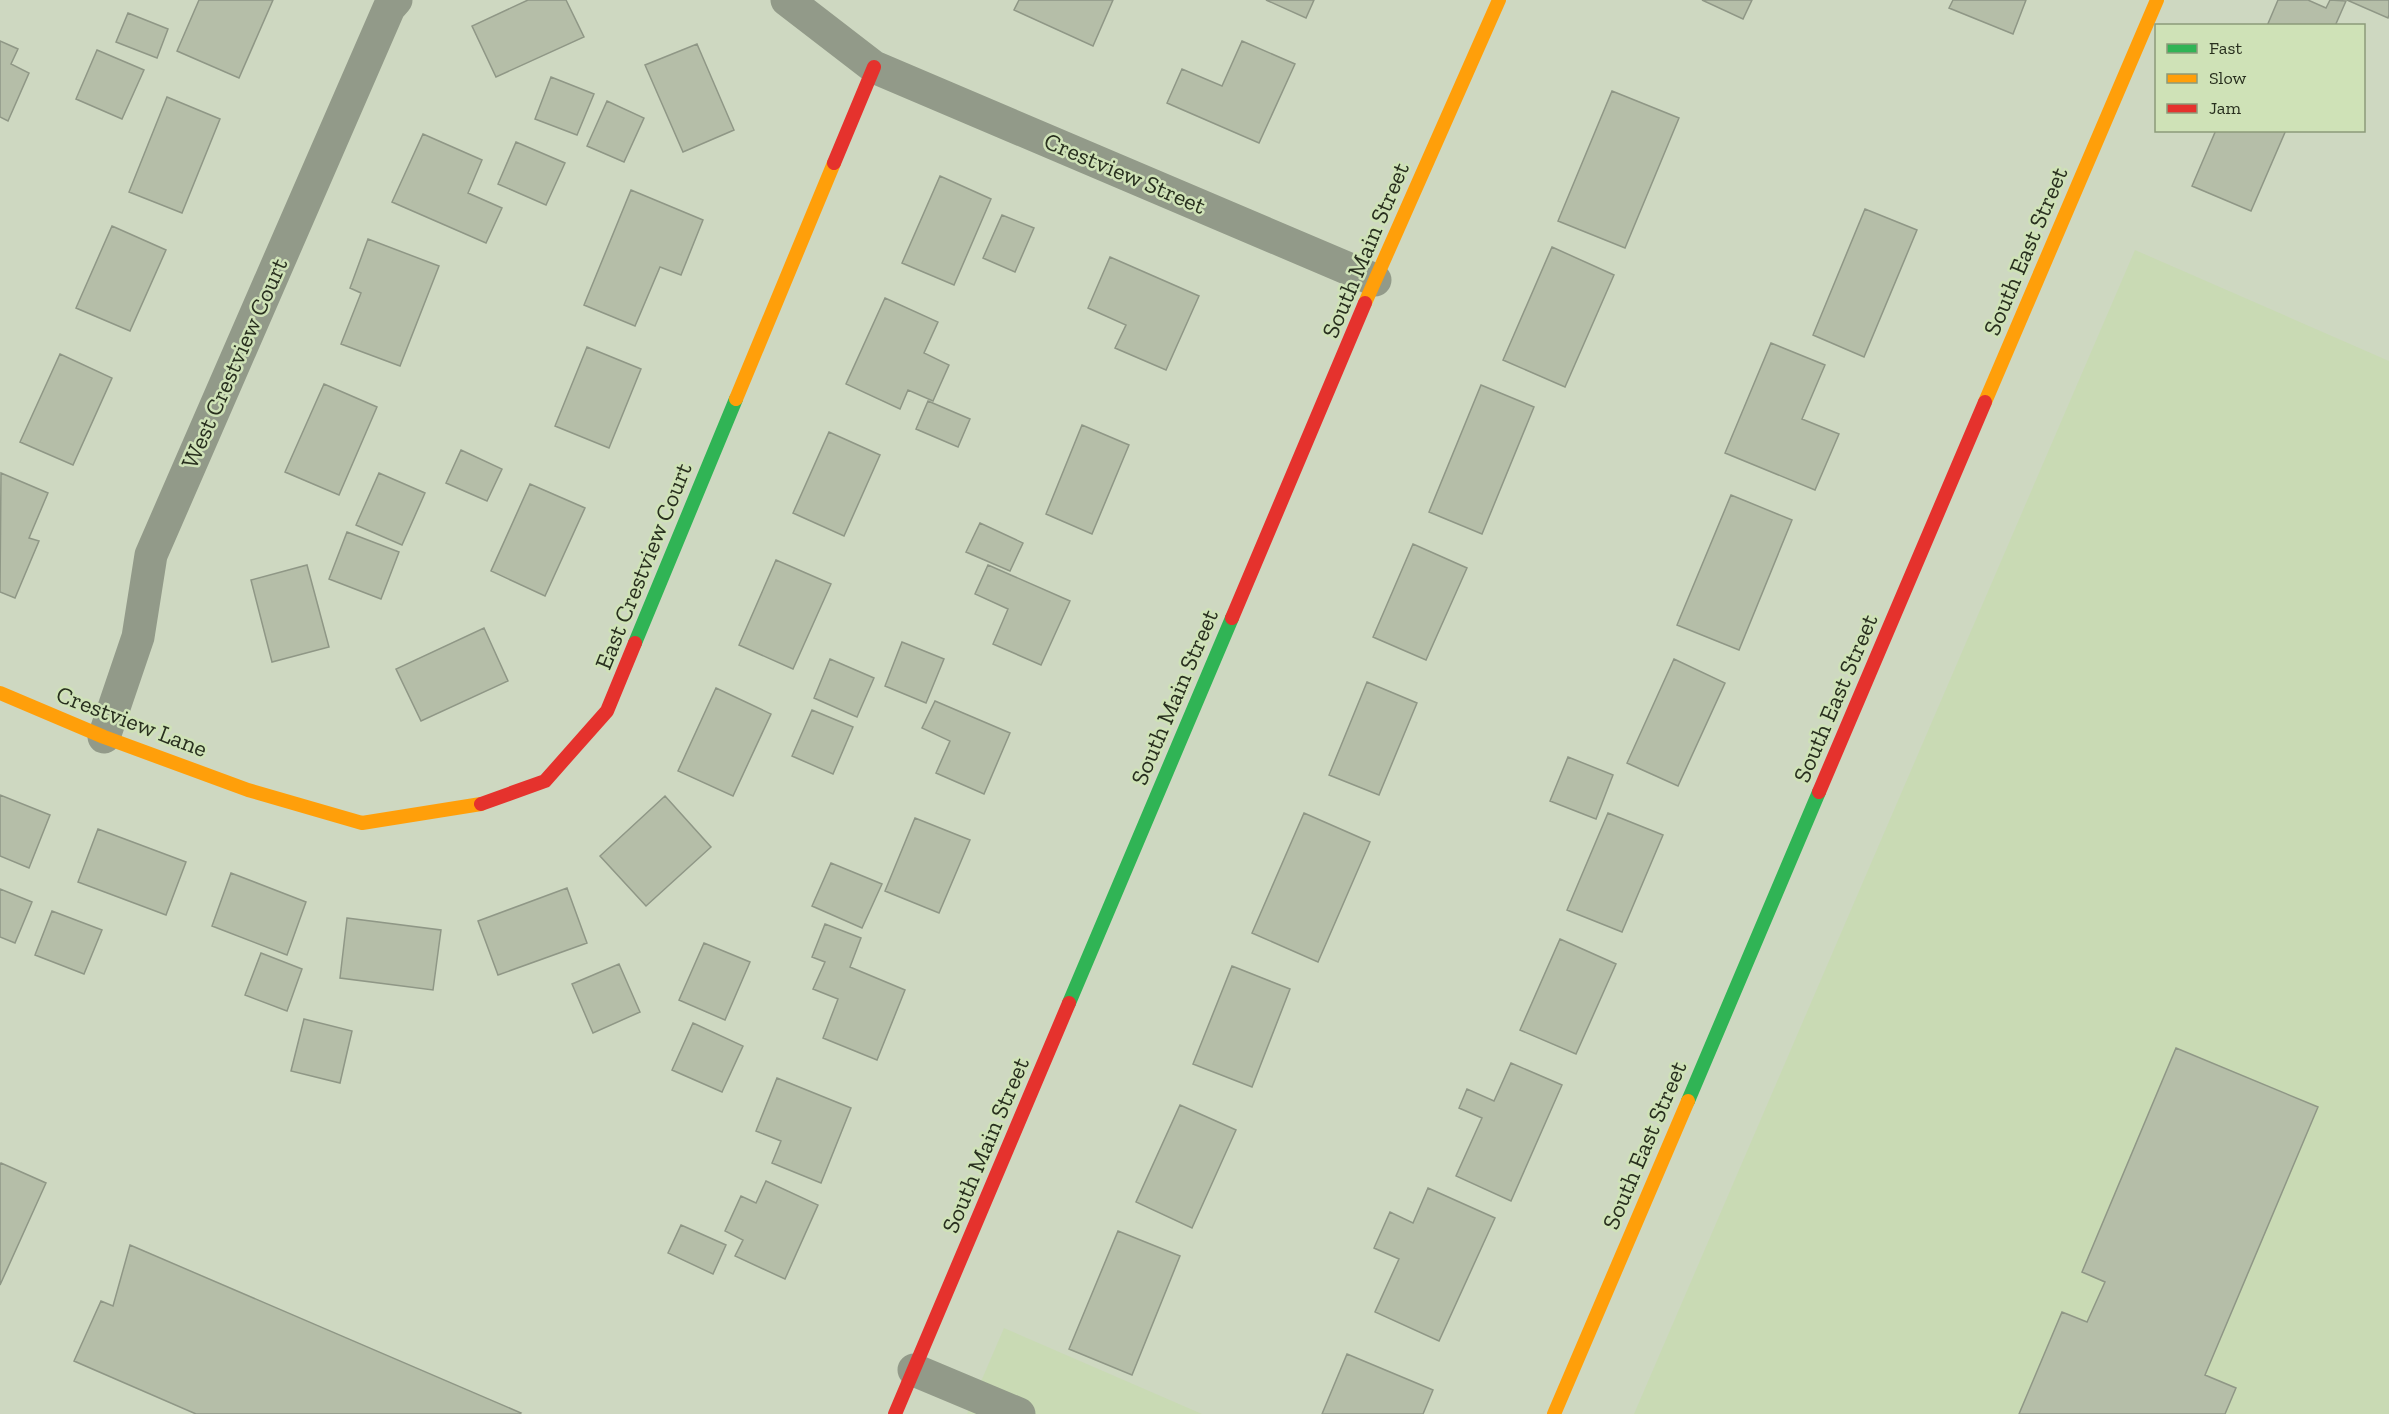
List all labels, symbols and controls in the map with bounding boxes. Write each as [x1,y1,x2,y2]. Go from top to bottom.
legend [2155,24,2365,132]
text: Fast [2209,37,2242,59]
text: Slow [2209,67,2246,89]
text: Jam [2209,97,2241,119]
street label: Crestview Street [1040,126,1210,220]
street label: South Main Street [1315,158,1415,342]
street label: South East Street [1976,162,2074,339]
street label: West Crestview Court [175,253,294,473]
street label: East Crestview Court [588,458,698,674]
street label: South Main Street [1124,605,1224,789]
street label: South East Street [1786,609,1884,786]
street label: Crestview Lane [52,679,212,763]
street label: South Main Street [935,1053,1035,1237]
street label: South East Street [1595,1056,1693,1233]

